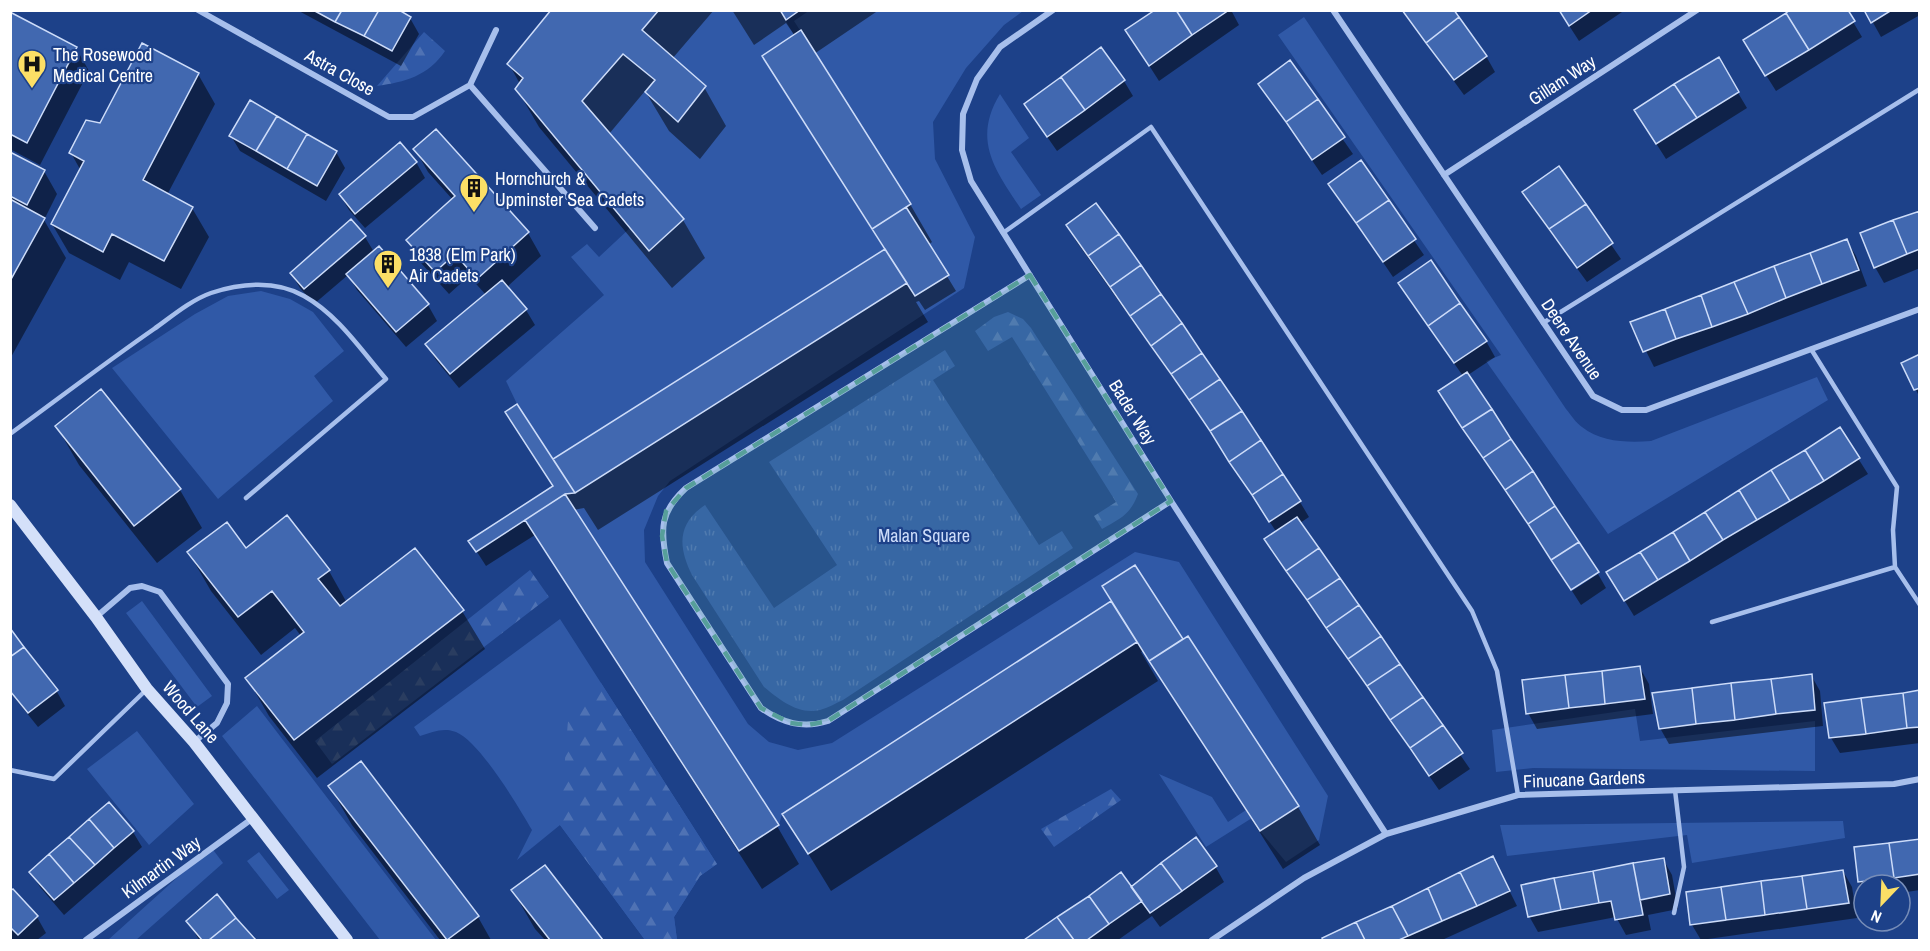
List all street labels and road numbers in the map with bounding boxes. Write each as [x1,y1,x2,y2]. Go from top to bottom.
street label: Astra Close [300,42,379,101]
street label: Gillam Way [1523,49,1601,111]
street label: Deere Avenue [1536,293,1608,385]
street label: Bader Way [1103,375,1163,450]
street label: Wood Lane [157,675,225,749]
street label: Finucane Gardens [1522,764,1646,794]
street label: Kilmartin Way [116,829,206,904]

